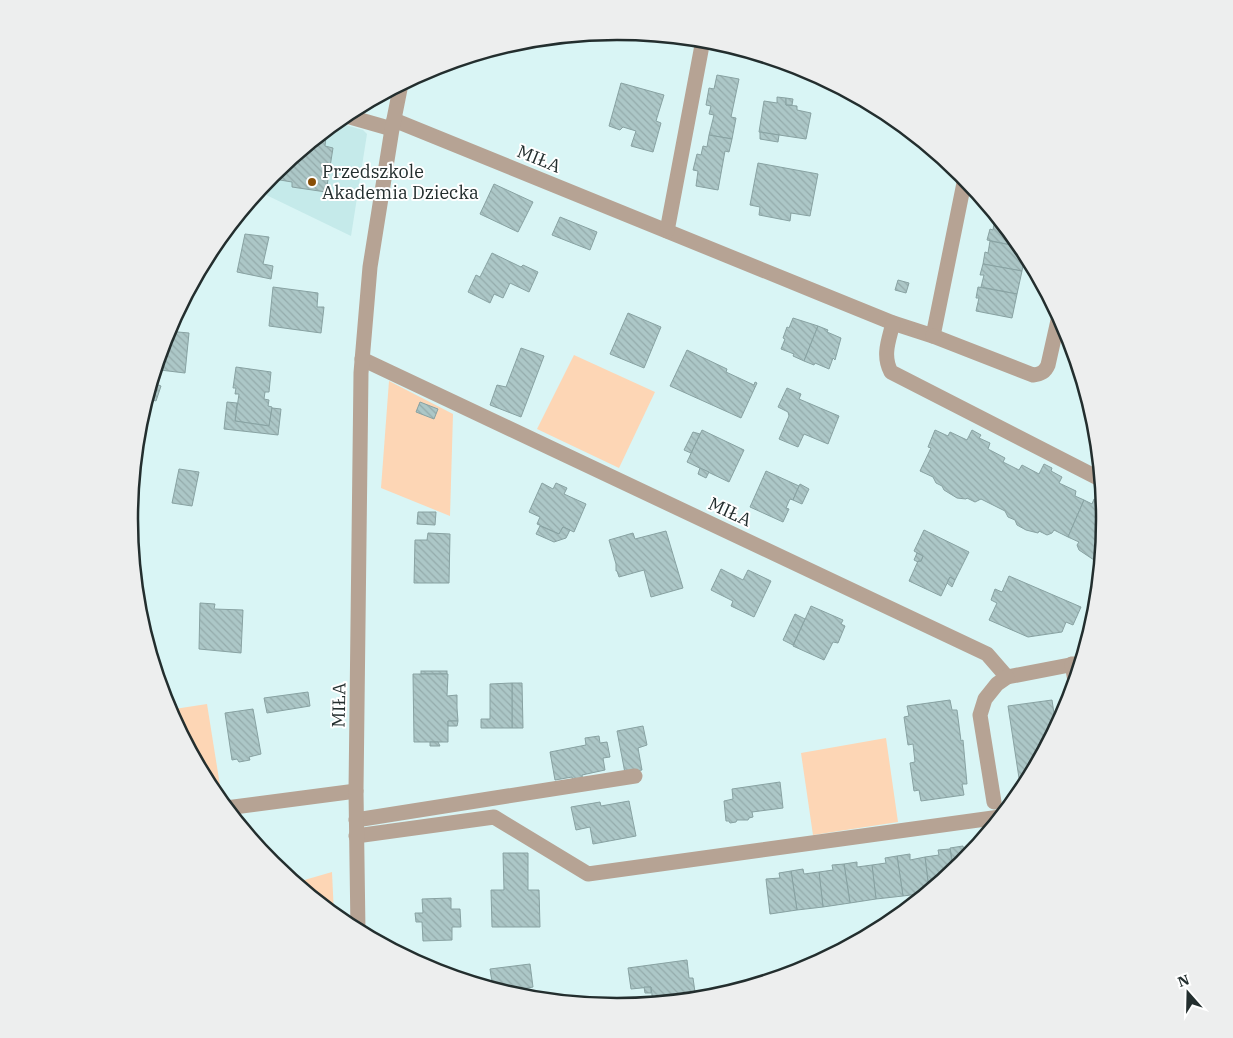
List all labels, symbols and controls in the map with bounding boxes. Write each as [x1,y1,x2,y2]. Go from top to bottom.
street label: MIŁA [514,139,565,178]
place label: Przedszkole Akademia Dziecka [322,160,479,204]
marker: Przedszkole Akademia Dziecka [306,176,318,188]
street label: MIŁA [705,492,756,532]
street label: MIŁA [327,682,350,728]
north arrow [1163,968,1213,1018]
text: N [1175,970,1192,991]

